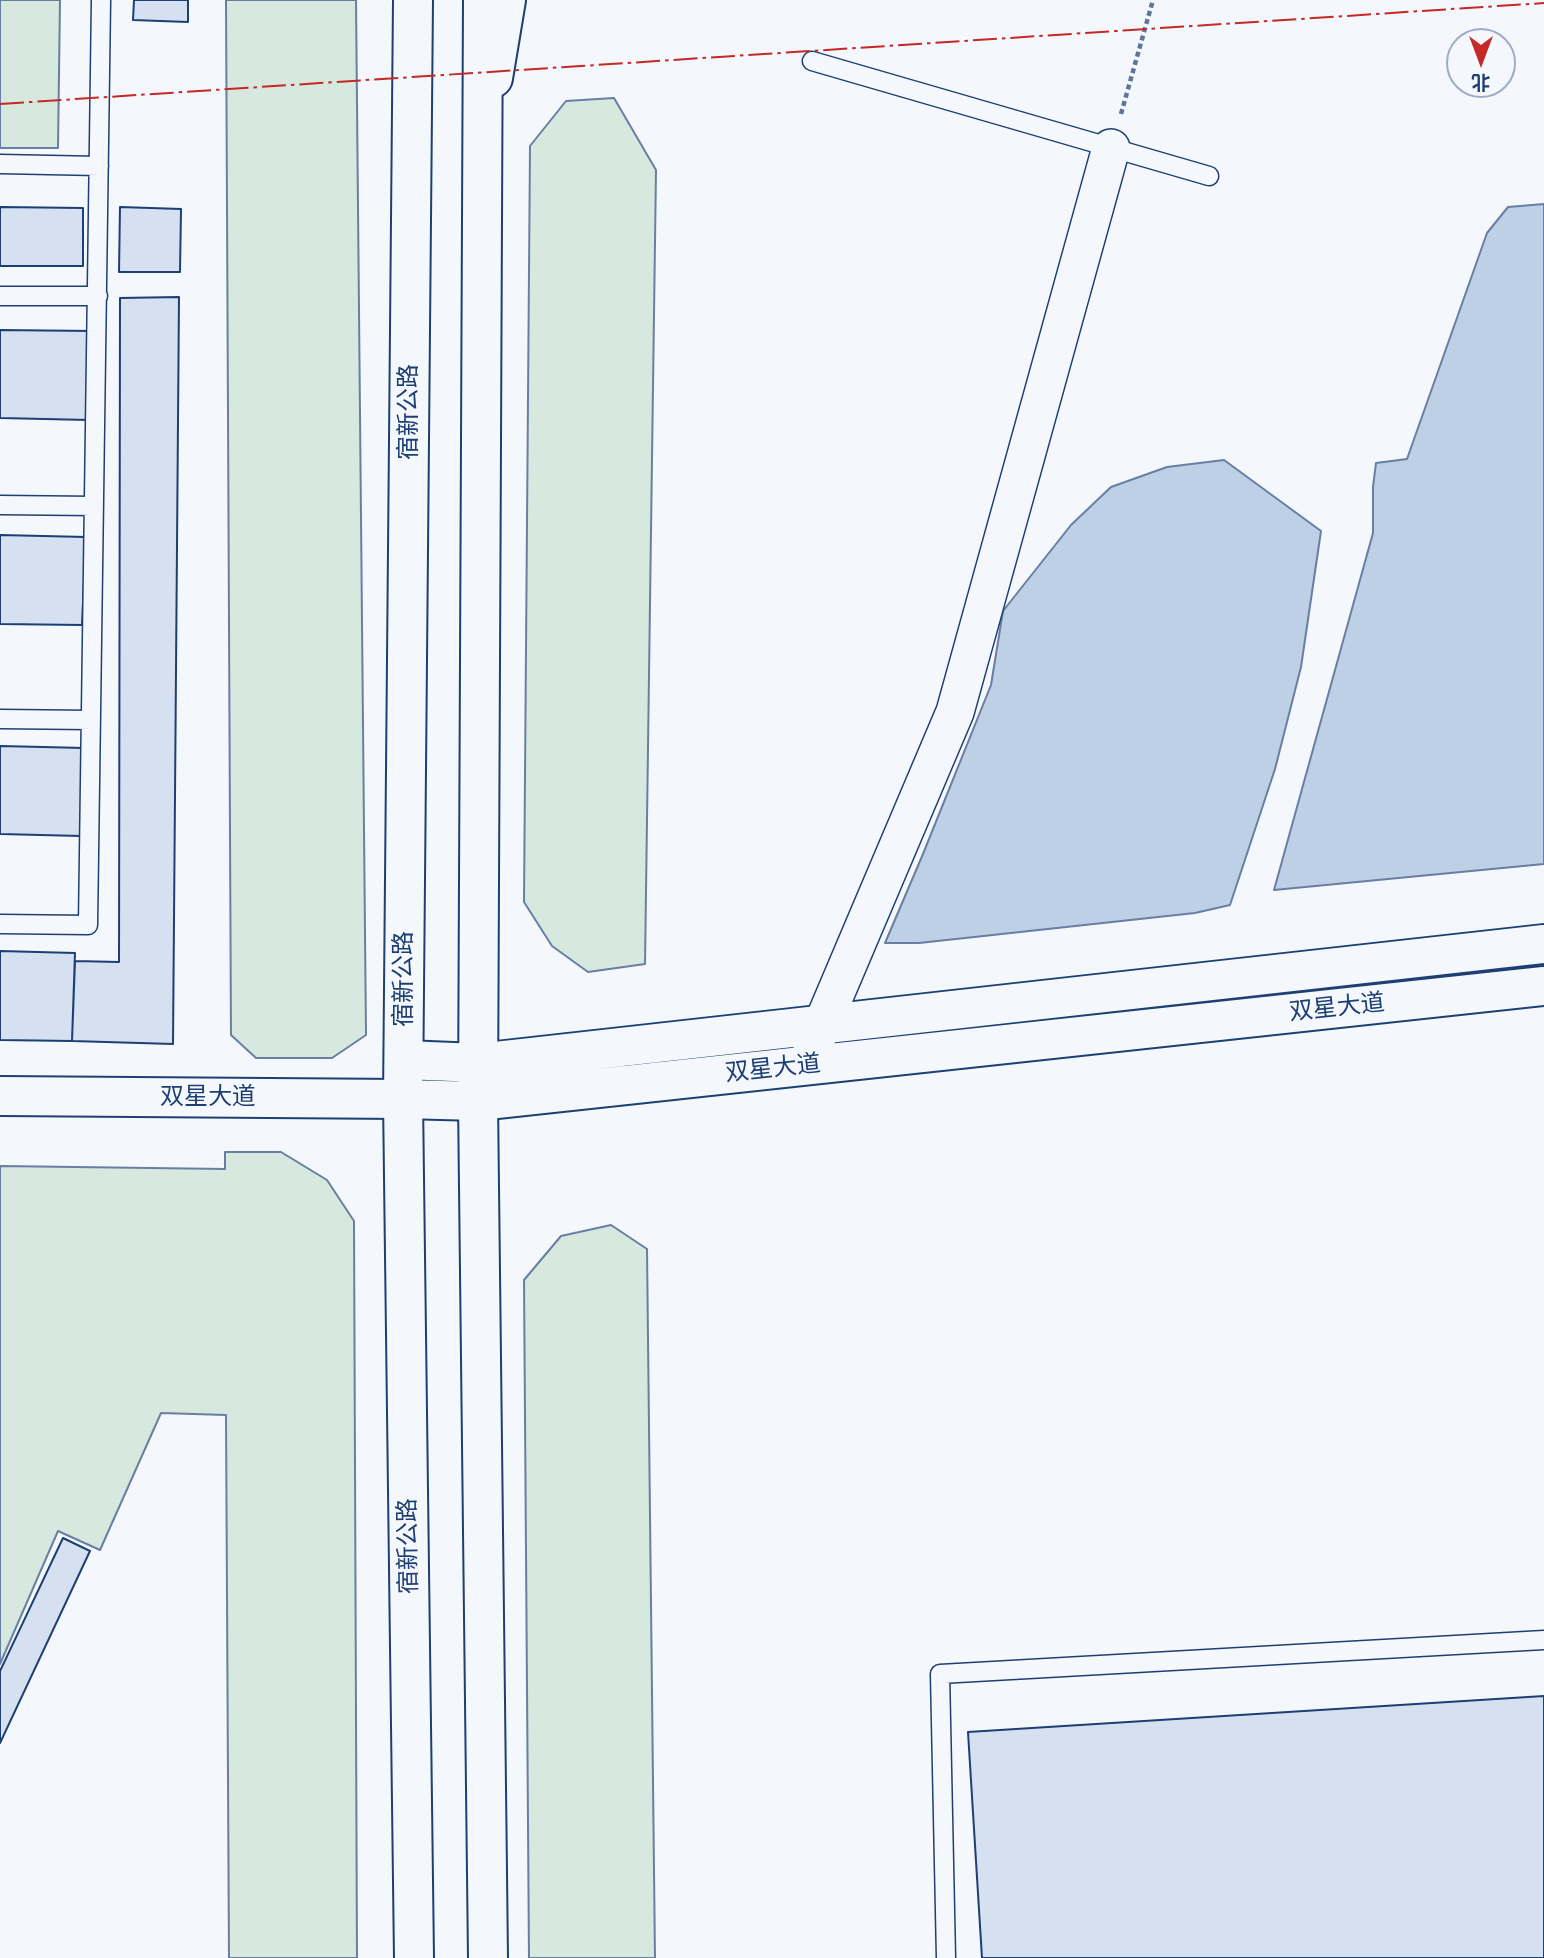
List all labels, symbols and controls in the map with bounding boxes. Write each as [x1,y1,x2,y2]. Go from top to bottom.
north arrow [1446,28,1516,98]
text: 北 [1472,71,1491,94]
street label: 宿新公路 [395,364,423,460]
street label: 宿新公路 [390,931,418,1027]
street label: 双星大道 [1288,989,1386,1027]
street label: 双星大道 [724,1050,822,1088]
street label: 双星大道 [160,1083,256,1111]
street label: 宿新公路 [394,1498,424,1594]

